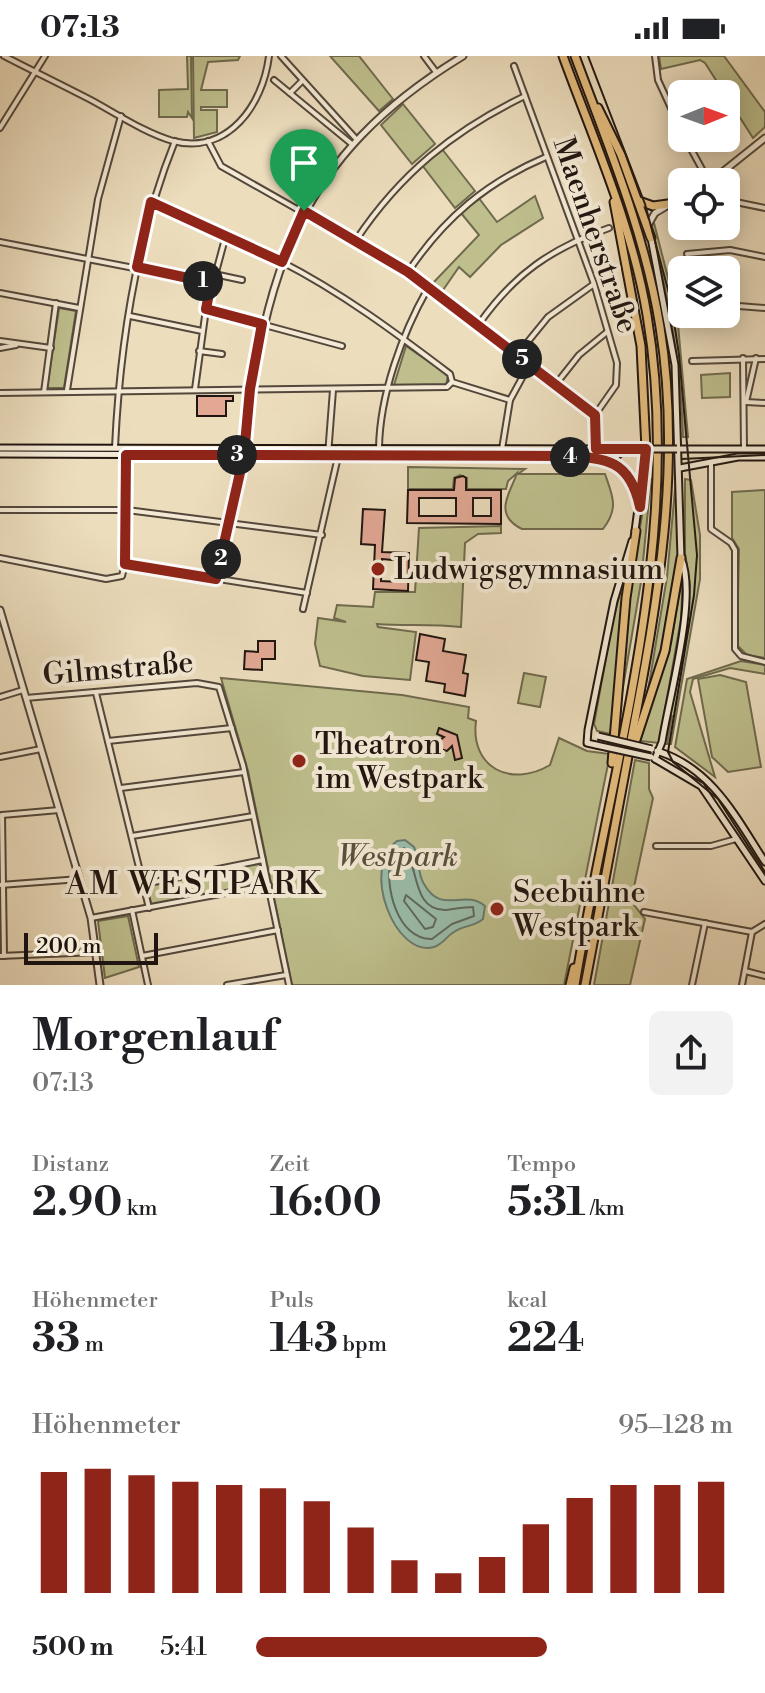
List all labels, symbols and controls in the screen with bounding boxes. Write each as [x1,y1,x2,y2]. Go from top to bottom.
text: 07:13 [40,9,120,47]
north arrow [668,80,740,152]
map controls [668,80,740,328]
pin [270,129,338,211]
street label: Maenherstraße [544,132,646,338]
icon: arrive [282,141,326,185]
button: locate [668,168,740,240]
button: layers [668,256,740,328]
pin: 1 [183,261,223,301]
text: 1 [198,267,208,294]
pin: 5 [502,339,542,379]
text: 5 [515,345,529,372]
pin: 3 [217,435,257,475]
pin: 4 [550,437,590,477]
text: 3 [230,441,244,468]
text: 4 [563,443,577,470]
pin: 2 [201,539,241,579]
text: 2 [214,545,228,572]
place label: Ludwigsgymnasium [394,551,663,589]
marker: Ludwigsgymnasium [369,560,387,578]
street label: Gilmstraße [41,643,195,695]
place label: Theatron im Westpark [315,726,484,798]
marker: Theatron im Westpark [290,752,308,770]
park label: Westpark [338,838,458,876]
district label: AM WESTPARK [64,864,323,904]
place label: Seebühne Westpark [512,874,646,946]
marker: Seebühne Westpark [488,900,506,918]
scale bar [24,929,158,965]
text: 200 m [36,933,102,960]
text: Morgenlauf [32,1009,277,1064]
button: share [649,1011,733,1095]
text: 07:13 [32,1067,94,1099]
text: Distanz [32,1151,109,1178]
text: Zeit [270,1151,310,1178]
text: Tempo [507,1151,576,1178]
text: 2.90 [32,1178,122,1228]
text: 16:00 [270,1178,382,1228]
text: 5:31 [507,1178,585,1228]
text: km [122,1195,158,1222]
text: /km [585,1195,625,1222]
text: Höhenmeter [32,1287,158,1314]
text: Puls [270,1287,314,1314]
text: kcal [507,1287,547,1314]
text: 33 [32,1314,80,1364]
text: 143 [270,1314,338,1364]
text: 224 [507,1314,584,1364]
text: m [80,1331,104,1358]
text: bpm [338,1331,387,1358]
text: Höhenmeter [32,1409,181,1441]
text: 95–128 m [618,1409,733,1441]
text: 500 m [32,1631,114,1663]
text: 5:41 [160,1631,207,1663]

